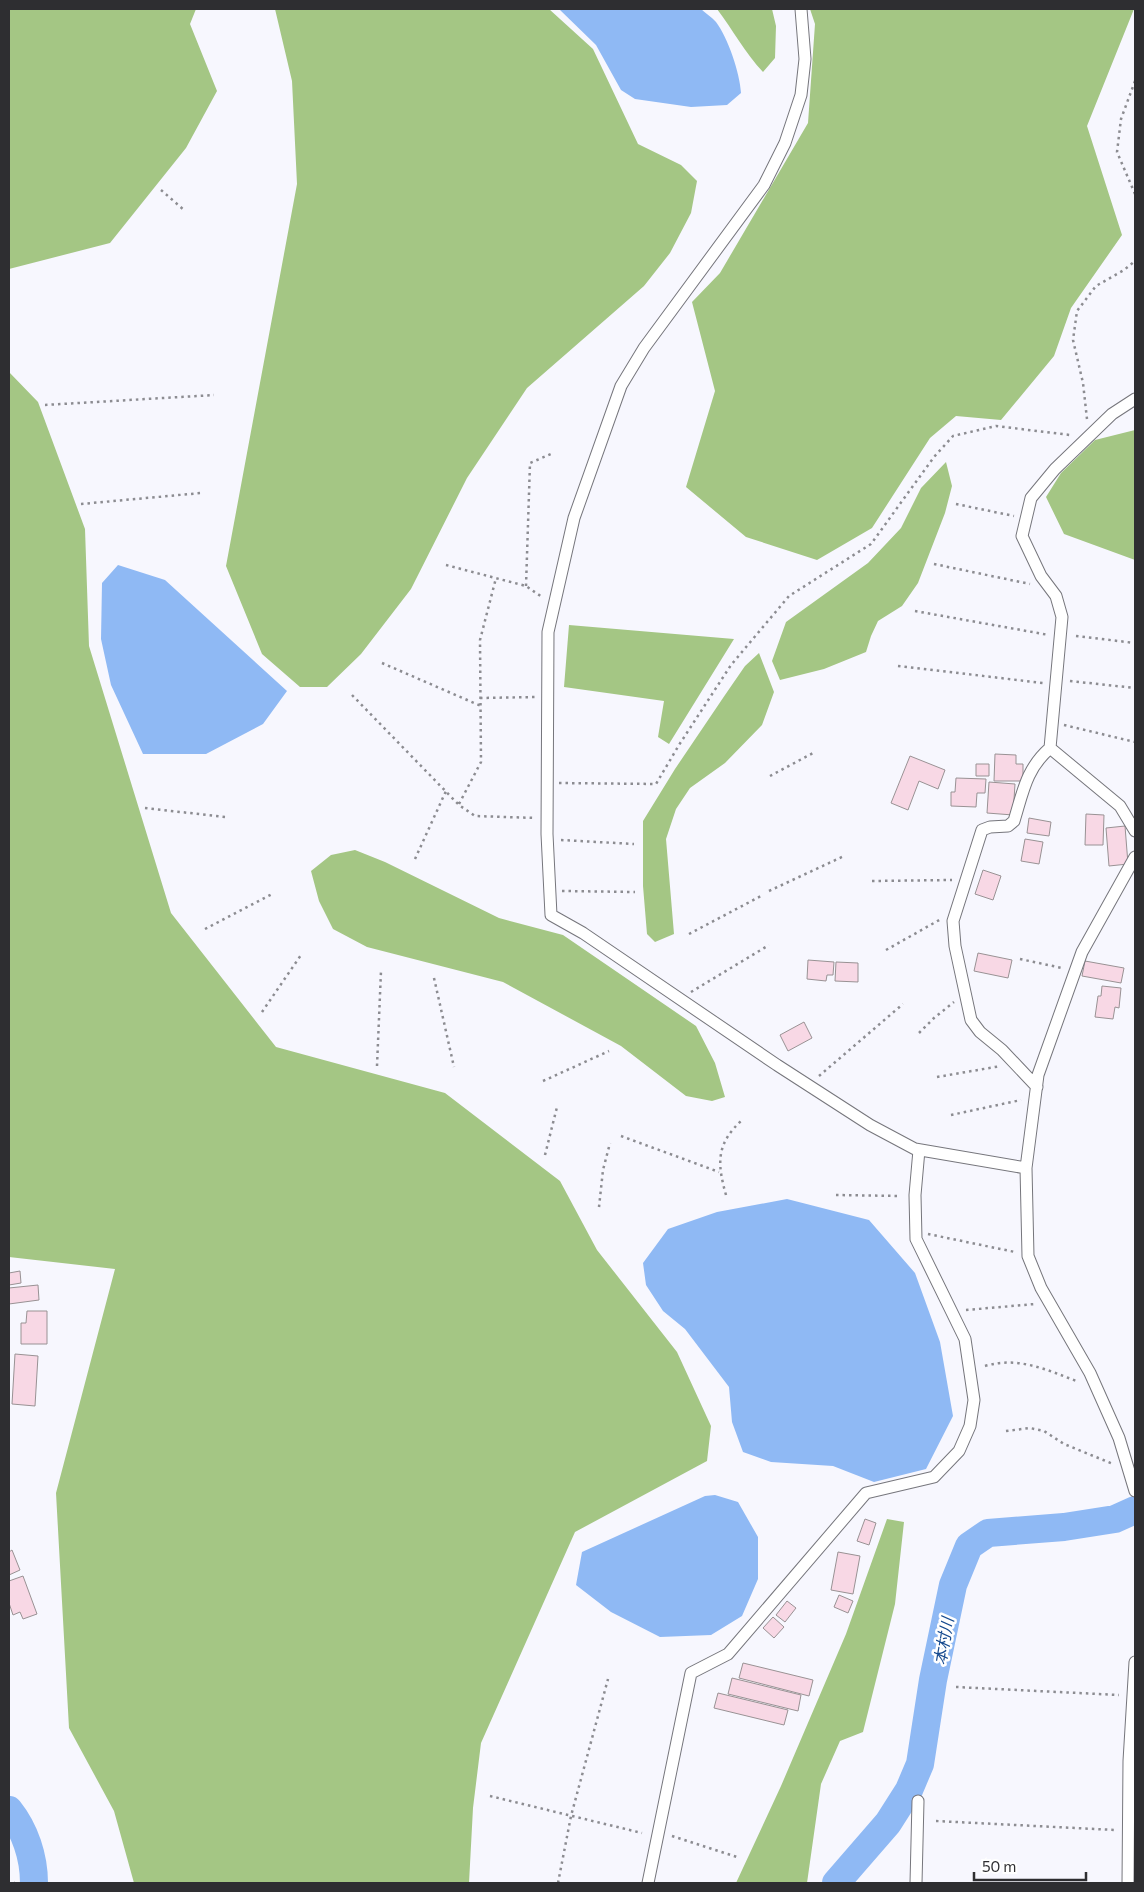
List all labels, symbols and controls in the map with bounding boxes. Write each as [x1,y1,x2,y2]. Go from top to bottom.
water label: 本村川 [929,1614,957,1666]
scale bar [974,1850,1086,1882]
text: 50 m [982,1857,1016,1875]

